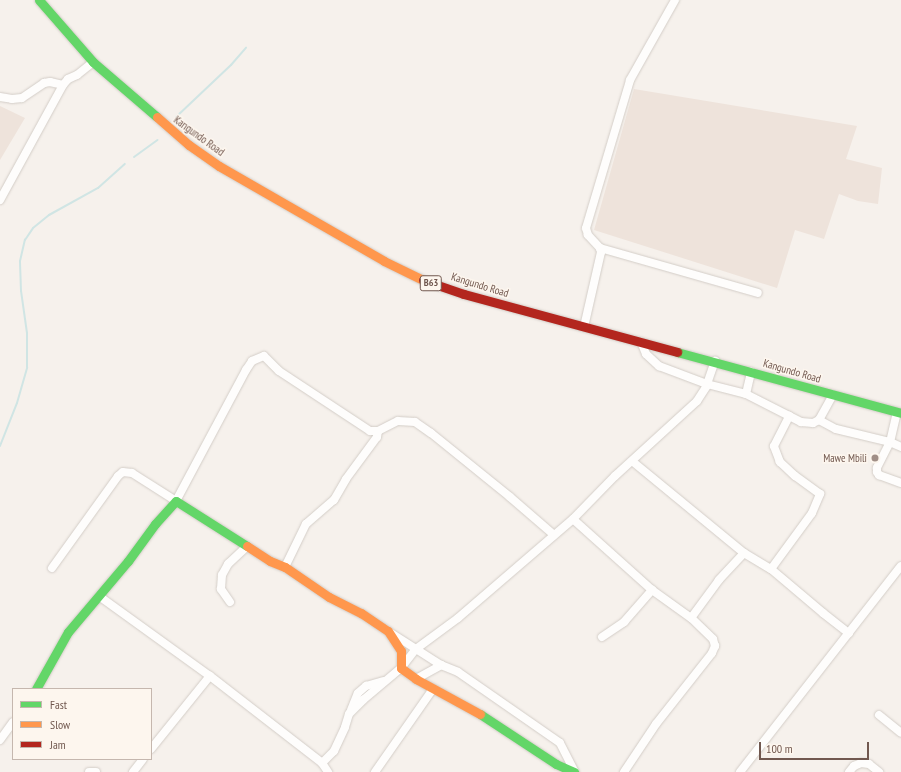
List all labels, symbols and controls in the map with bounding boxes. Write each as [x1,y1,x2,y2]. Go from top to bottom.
street label: Kangundo Road [171,113,227,159]
street label: Kangundo Road [450,270,510,300]
road number: B63 [419,275,443,291]
street label: Kangundo Road [762,356,822,386]
place label: Mawe Mbili [823,451,867,465]
marker: Mawe Mbili [870,453,880,463]
legend [12,688,152,760]
text: Fast [50,697,67,712]
text: Slow [50,717,70,732]
scale bar [761,734,871,760]
text: Jam [50,737,66,752]
text: 100 m [766,741,793,756]

